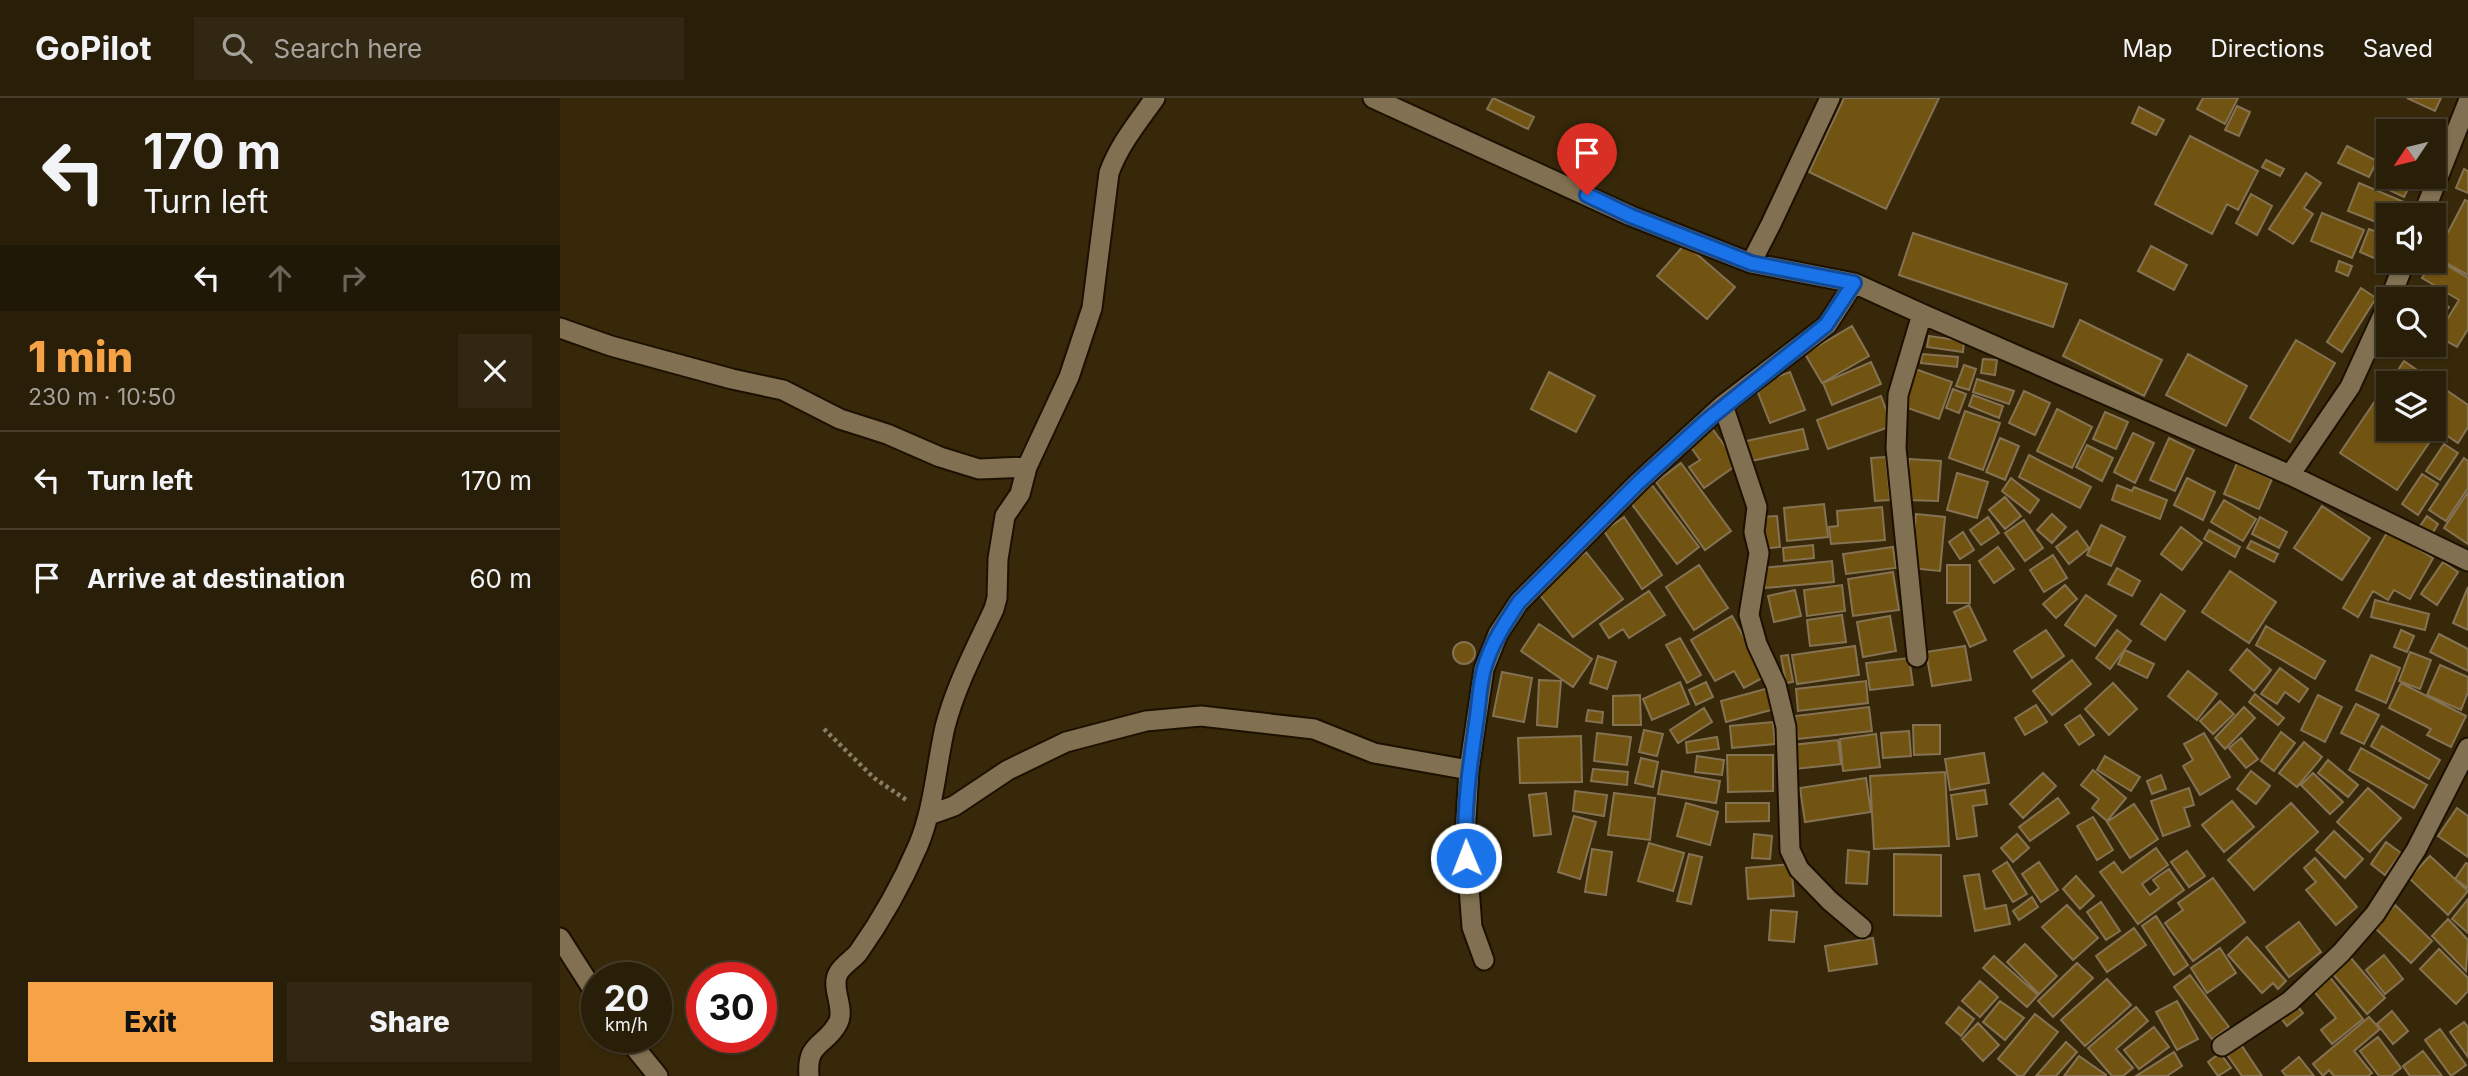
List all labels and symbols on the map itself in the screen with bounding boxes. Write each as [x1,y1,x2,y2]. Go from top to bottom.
north arrow [2376,119,2446,189]
pin [1557,123,1617,195]
position arrow [1429,821,1503,895]
speed limit sign: 30 [686,962,777,1053]

